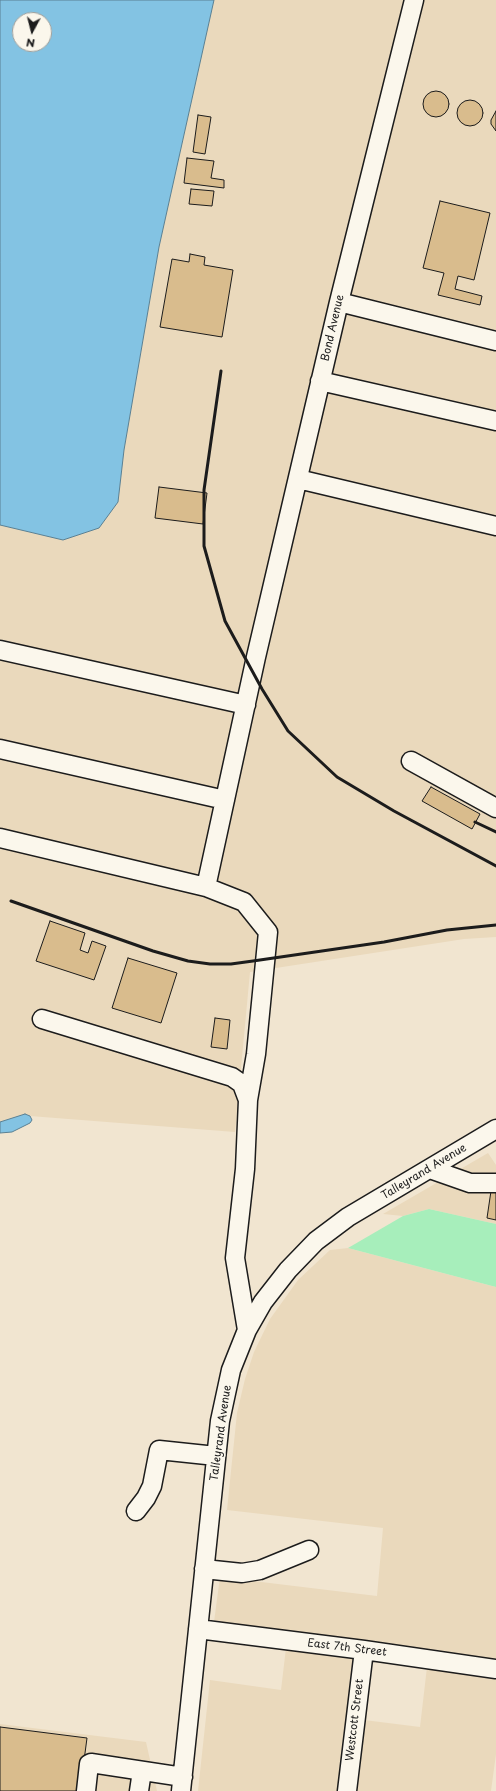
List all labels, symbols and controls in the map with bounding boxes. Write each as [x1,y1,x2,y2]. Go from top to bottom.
north arrow [12,12,52,52]
text: N [25,34,36,52]
street label: Bond Avenue [319,294,347,362]
street label: Talleyrand Avenue [379,1141,469,1203]
street label: Talleyrand Avenue [208,1384,234,1482]
street label: East 7th Street [307,1637,387,1659]
street label: Westcott Street [343,1678,367,1762]

